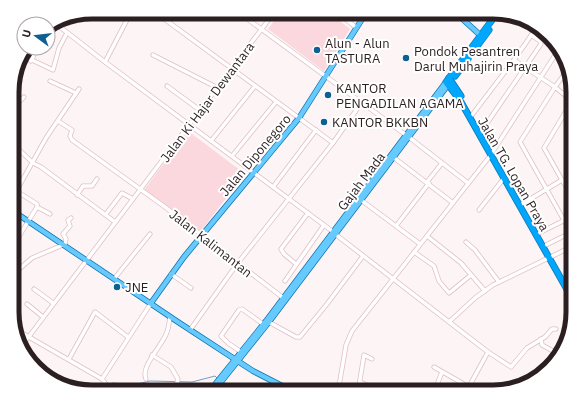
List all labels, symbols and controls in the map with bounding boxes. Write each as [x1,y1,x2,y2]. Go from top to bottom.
north arrow [16,16,56,56]
text: U [19,28,34,39]
place label: Alun - Alun TASTURA [325,35,390,67]
street label: Jalan Ki Hajar Dewantara [157,39,258,166]
place label: Pondok Pesantren Darul Muhajirin Praya [414,43,538,75]
marker: Alun - Alun TASTURA [312,45,322,55]
marker: Pondok Pesantren Darul Muhajirin Praya [401,53,411,63]
place label: KANTOR PENGADILAN AGAMA [336,80,464,112]
marker: KANTOR PENGADILAN AGAMA [323,90,333,100]
street label: Jalan Diponegoro [216,111,295,200]
place label: KANTOR BKKBN [332,114,428,131]
street label: Jalan TG. Lopan Praya [474,114,553,234]
marker: KANTOR BKKBN [319,117,329,127]
street label: Gajah Mada [334,149,389,214]
street label: Jalan Kalimantan [166,206,256,281]
place label: JNE [125,279,148,296]
marker: JNE [112,282,122,292]

